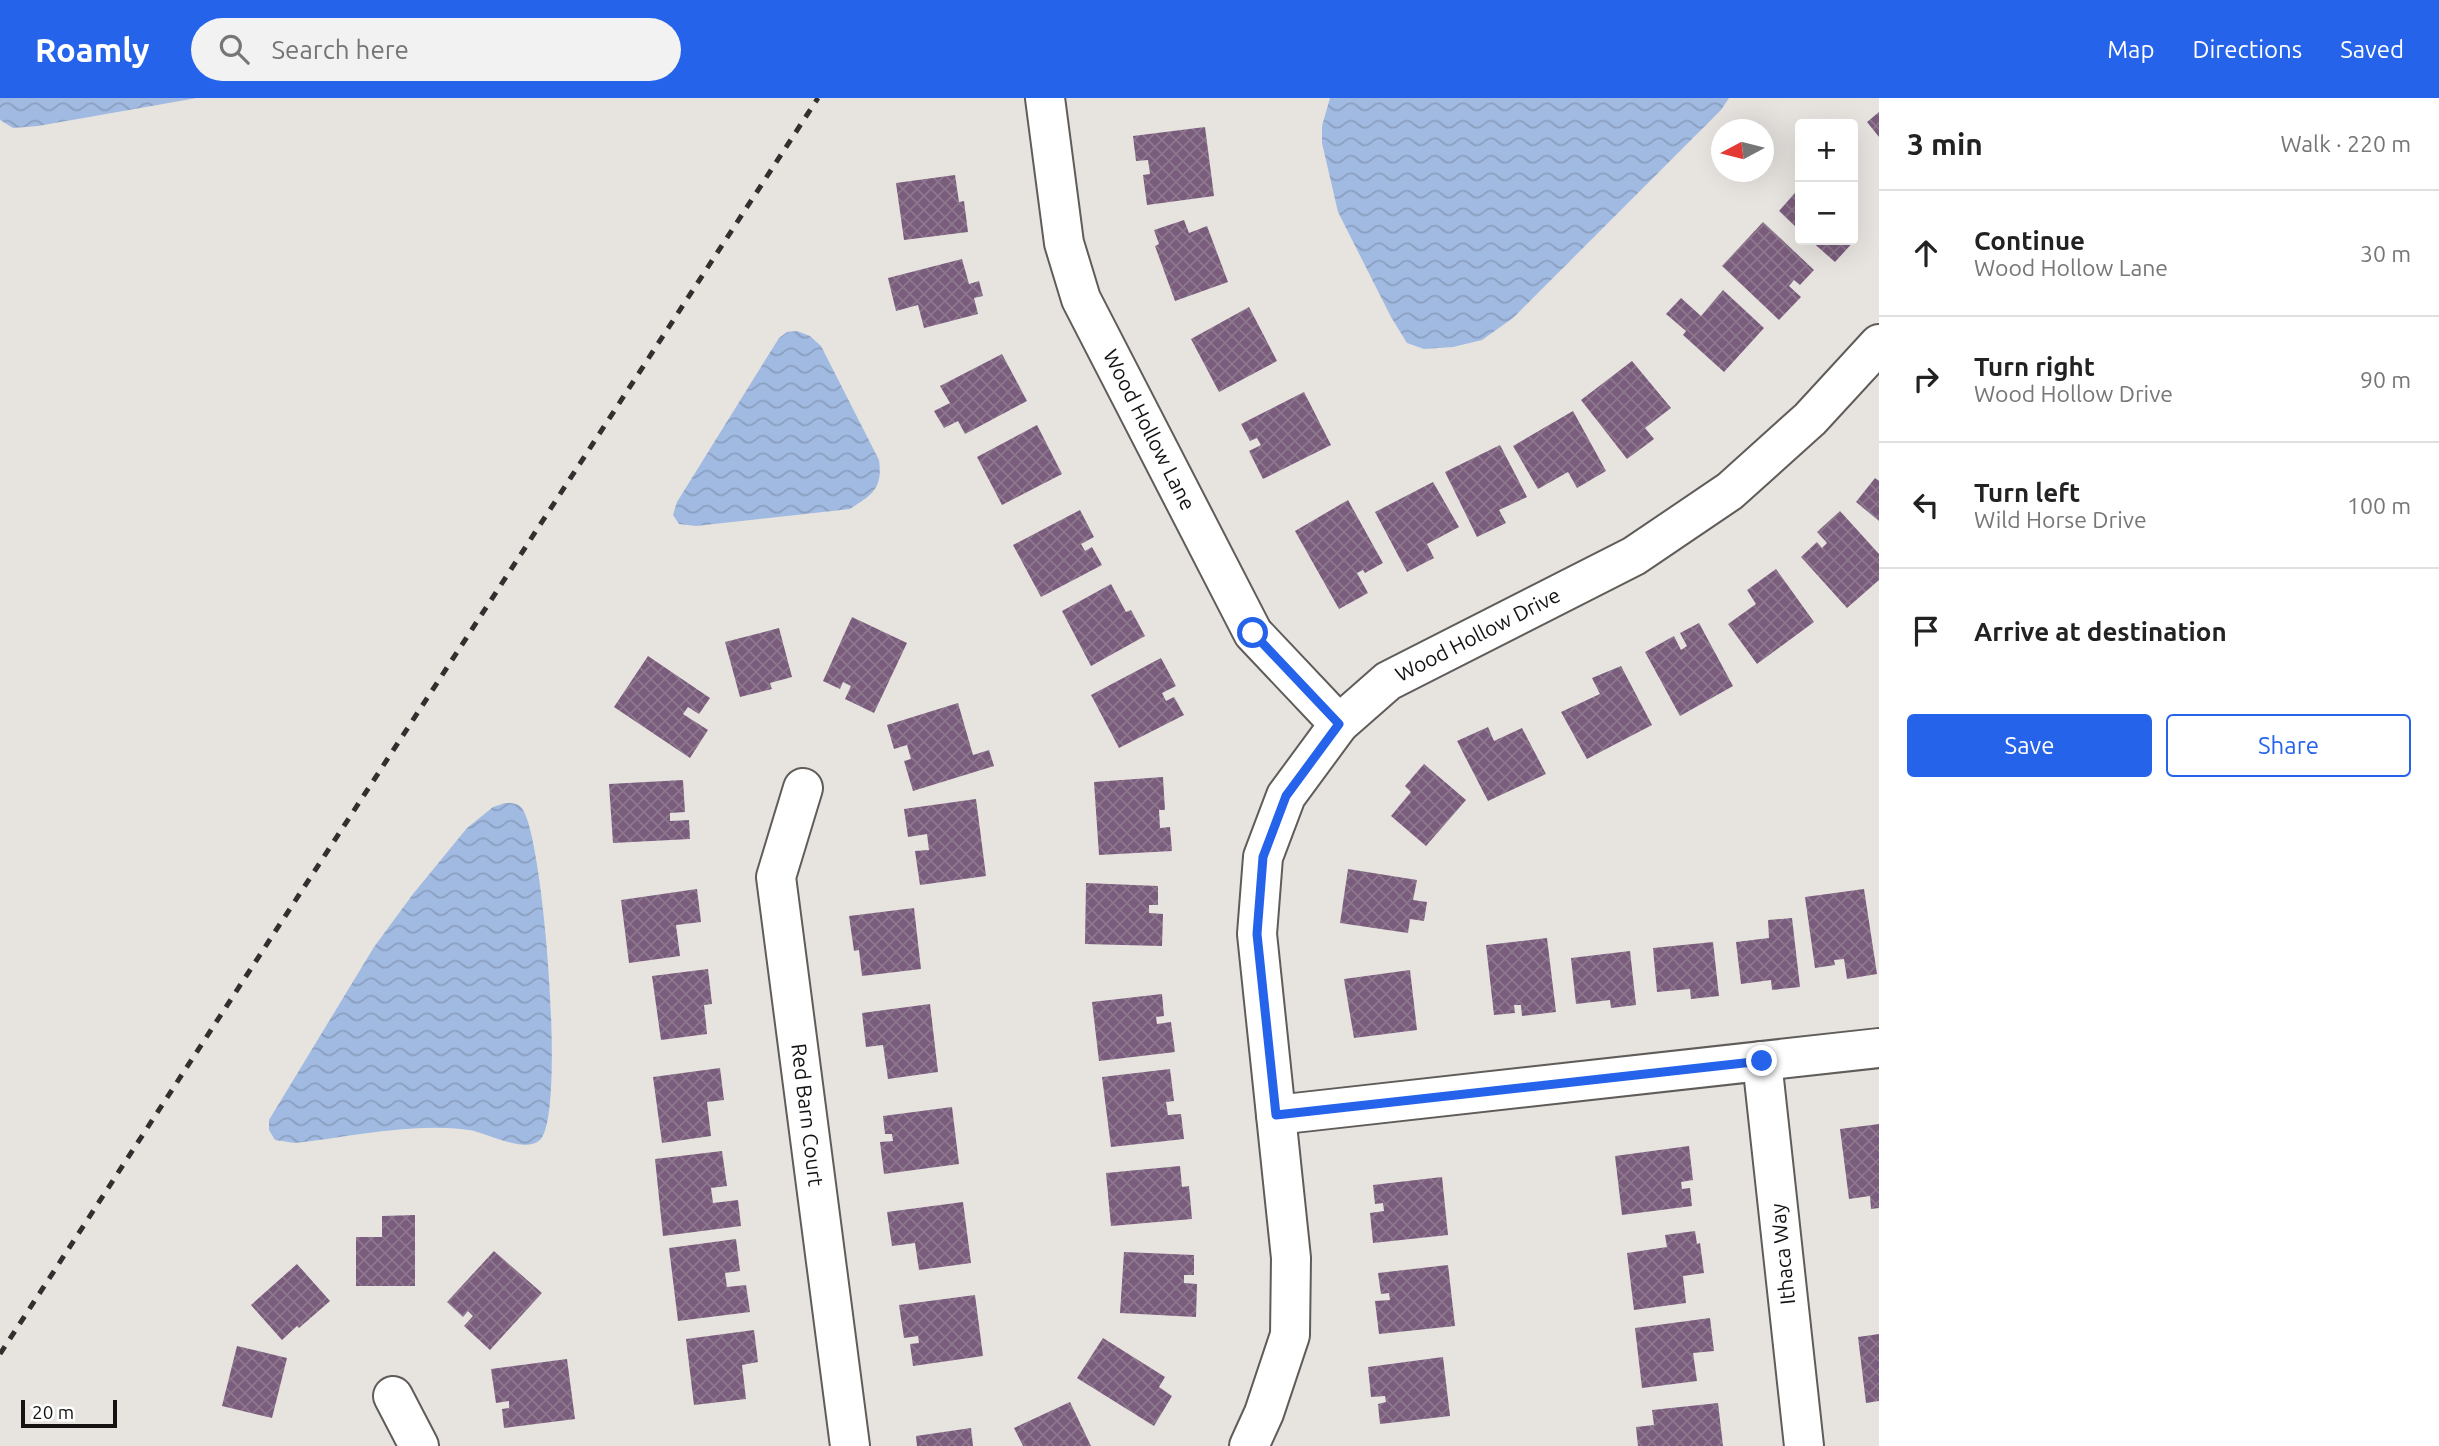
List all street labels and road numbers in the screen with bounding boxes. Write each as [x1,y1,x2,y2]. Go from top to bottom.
street label: Wood Hollow Lane [1099,345,1201,514]
street label: Wood Hollow Drive [1391,582,1564,686]
street label: Red Barn Court [787,1042,829,1188]
street label: Ithaca Way [1765,1202,1799,1306]

